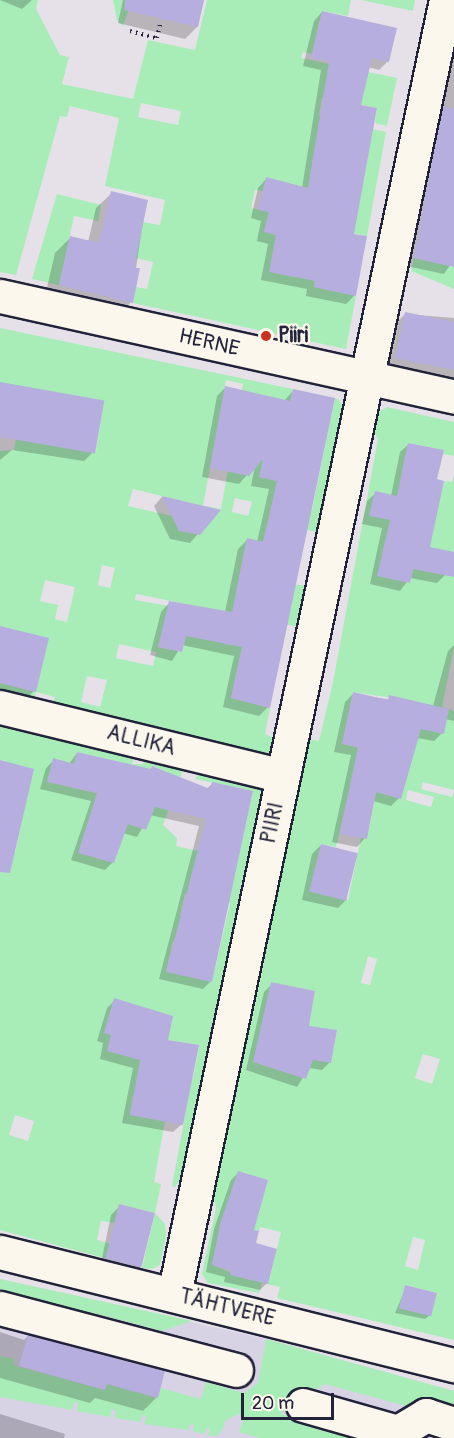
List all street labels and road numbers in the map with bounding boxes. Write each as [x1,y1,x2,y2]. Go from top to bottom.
street label: HERNE [176,324,242,362]
street label: ALLIKA [104,720,178,762]
street label: PIIRI [256,800,290,846]
street label: TÄHTVERE [177,1284,277,1332]

